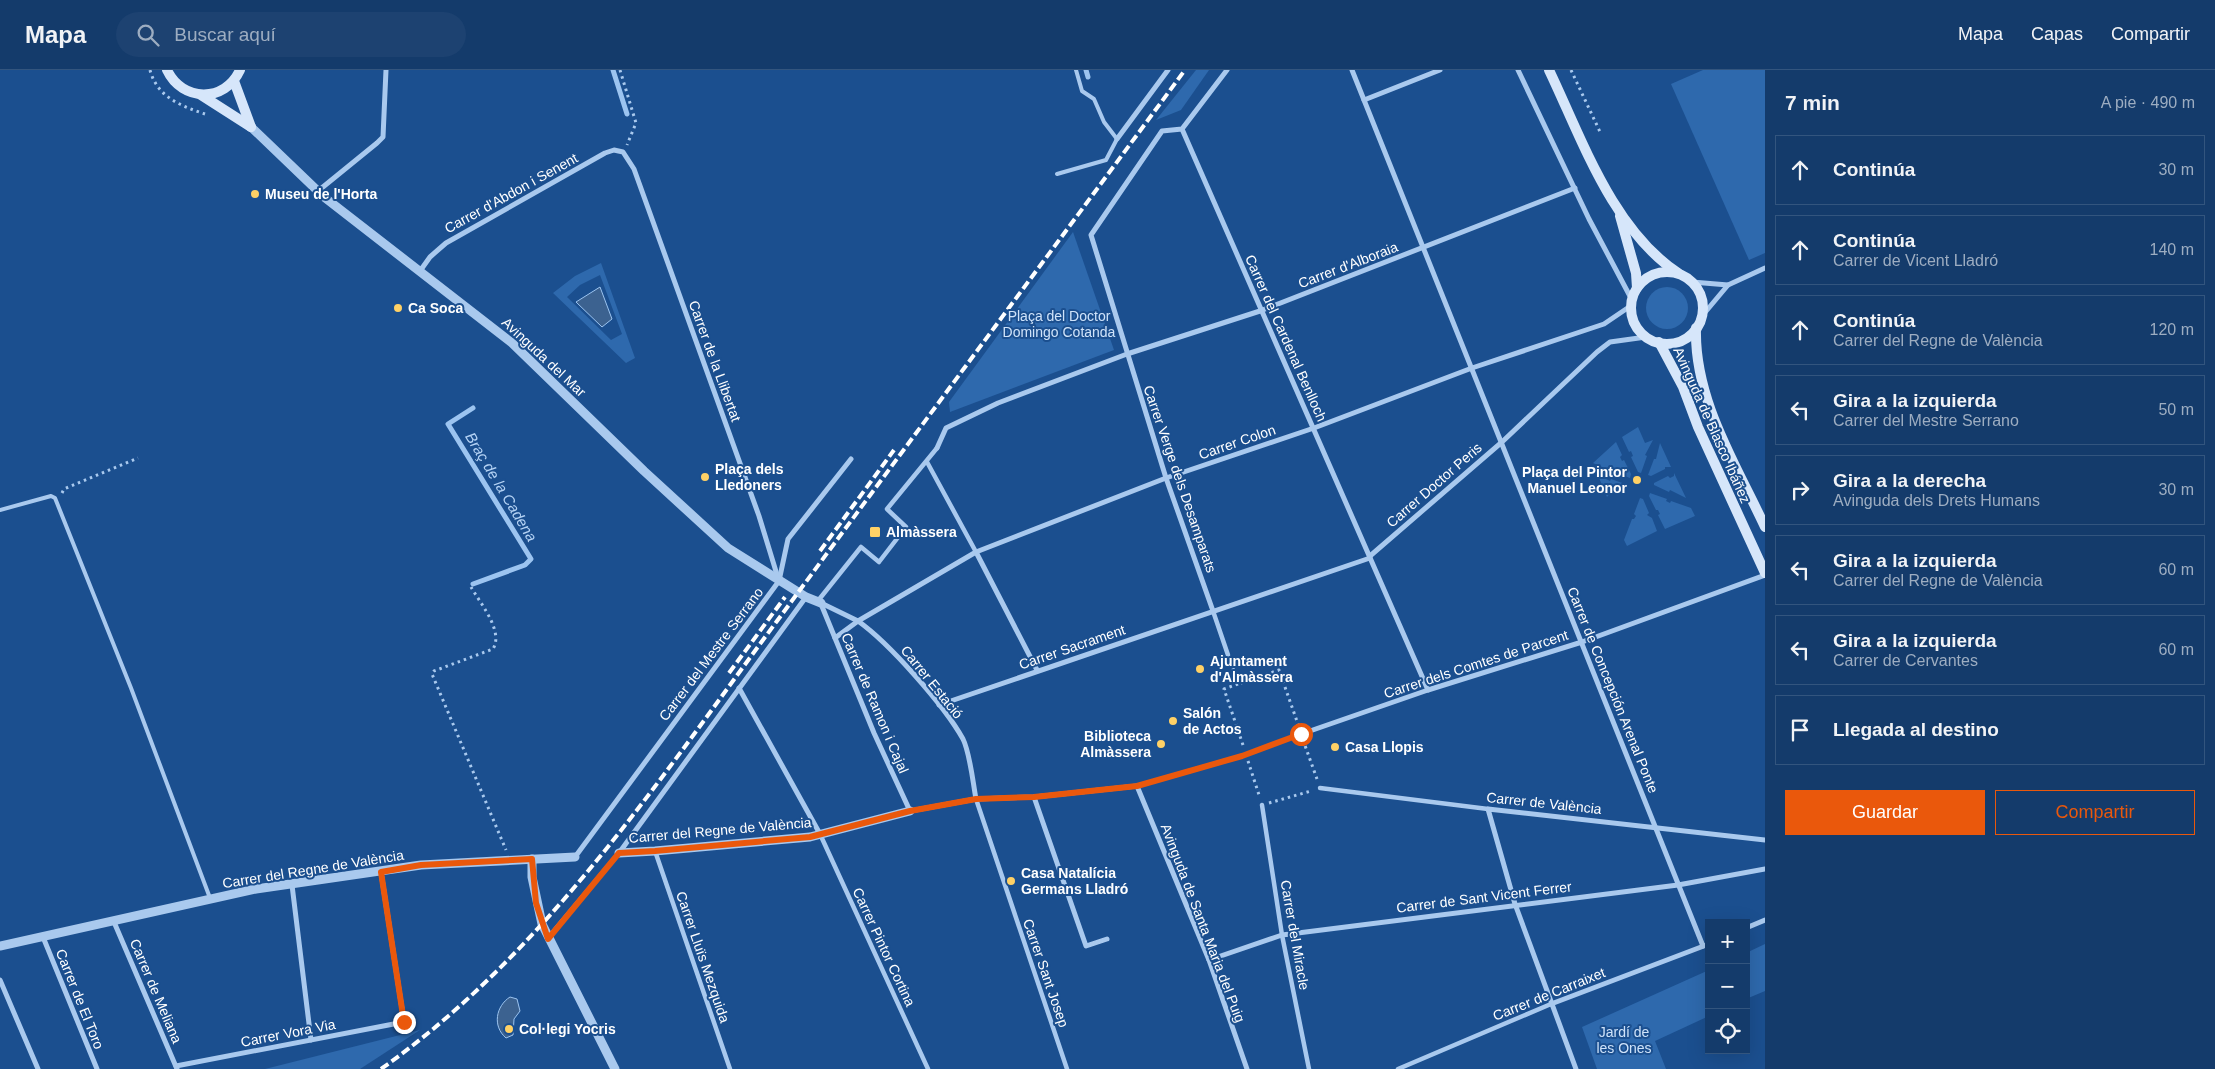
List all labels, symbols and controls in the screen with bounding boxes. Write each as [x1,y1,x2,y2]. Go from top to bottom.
search box [116,12,466,57]
text: Mapa [25,21,86,48]
icon: search [134,21,162,49]
text: Buscar aquí [174,24,276,45]
text: Mapa [1958,24,2003,44]
text: Capas [2031,24,2083,44]
text: Compartir [2111,24,2190,44]
text: 7 min [1785,91,1840,114]
text: A pie · 490 m [2101,94,2195,111]
street label: Carrer d'Abdon i Senent [442,150,580,236]
icon: ahead [1786,156,1814,184]
text: Continúa [1833,159,1915,180]
text: 30 m [2158,161,2194,178]
place label: Museu de l'Horta [265,186,377,202]
marker: Museu de l'Horta [249,188,261,200]
text: Continúa [1833,230,1915,251]
icon: ahead [1786,236,1814,264]
street label: Carrer d'Alboraia [1296,239,1400,291]
text: 140 m [2150,241,2194,258]
street label: Carrer del Cardenal Benlloch [1242,252,1330,424]
text: Carrer de Vicent Lladró [1833,252,1998,269]
street label: Carrer de la Llibertat [686,298,744,424]
place label: Ca Soca [408,300,463,316]
marker: Ca Soca [392,302,404,314]
park label: Plaça del Doctor Domingo Cotanda [1003,308,1116,340]
text: Continúa [1833,310,1915,331]
street label: Avinguda del Mar [499,314,589,400]
icon: ahead [1786,316,1814,344]
text: 120 m [2150,321,2194,338]
text: Carrer del Regne de València [1833,332,2043,349]
street label: Avinguda de Blasco Ibáñez [1670,344,1754,506]
street label: Carrer Verge dels Desamparats [1140,383,1220,575]
text: Gira a la izquierda [1833,390,1997,411]
icon: left [1786,396,1814,424]
text: 50 m [2158,401,2194,418]
text: Carrer del Mestre Serrano [1833,412,2019,429]
street label: Carrer Colon [1197,421,1277,463]
water label: Braç de la Cadena [462,429,541,544]
street label: Carrer Doctor Peris [1383,439,1485,531]
place label: Plaça dels Lledoners [715,461,784,493]
place label: Plaça del Pintor Manuel Leonor [1522,464,1628,496]
text: Gira a la derecha [1833,470,1986,491]
marker: Plaça dels Lledoners [699,471,711,483]
marker: Plaça del Pintor Manuel Leonor [1631,474,1643,486]
icon: right [1786,476,1814,504]
text: 30 m [2158,481,2194,498]
text: Avinguda dels Drets Humans [1833,492,2040,509]
place label: Almàssera [886,524,957,540]
marker: Almàssera [868,525,882,539]
text: Gira a la izquierda [1833,550,1997,571]
icon: left [1786,556,1814,584]
text: 60 m [2158,561,2194,578]
text: Carrer del Regne de València [1833,572,2043,589]
street label: Carrer del Mestre Serrano [656,584,766,724]
street label: Carrer de Concepción Arenal Ponte [1564,585,1662,796]
street label: Carrer Sacrament [1017,621,1127,673]
street label: Carrer dels Comtes de Parcent [1382,627,1570,701]
street label: Carrer de Ramon i Cajal [838,630,912,776]
text: Gira a la izquierda [1833,630,1997,651]
icon: left [1786,636,1814,664]
text: 60 m [2158,641,2194,658]
street label: Carrer Estació [898,642,967,722]
text: Carrer de Cervantes [1833,652,1978,669]
place label: Ajuntament d'Almàssera [1210,653,1293,685]
marker: Ajuntament d'Almàssera [1194,663,1206,675]
place label: Salón de Actos [1183,705,1242,737]
marker: Salón de Actos [1167,715,1179,727]
icon: arrive [1786,716,1814,744]
text: Llegada al destino [1833,719,1999,740]
route start [1290,723,1313,746]
place label: Biblioteca Almàssera [1080,728,1151,760]
marker: Biblioteca Almàssera [1155,738,1167,750]
place label: Casa Llopis [1345,739,1424,755]
marker: Casa Llopis [1329,741,1341,753]
street label: Carrer de València [1486,789,1603,817]
button: Guardar [1785,790,1985,835]
button: Compartir [1995,790,2195,835]
street label: Carrer del Regne de València [628,814,812,846]
street label: Avinguda de Santa Maria del Puig [1158,821,1248,1025]
street label: Carrer del Regne de València [221,847,405,891]
place label: Casa Natalícia Germans Lladró [1021,865,1128,897]
marker: Casa Natalícia Germans Lladró [1005,875,1017,887]
street label: Carrer de Sant Vicent Ferrer [1395,878,1573,916]
street label: Carrer del Miracle [1277,879,1313,991]
street label: Carrer Pintor Cortina [849,885,919,1009]
street label: Carrer Lluïs Mezquida [673,889,733,1025]
street label: Carrer Sant Josep [1020,917,1072,1030]
map controls [1705,919,1750,1054]
button: + [1705,919,1750,964]
street label: Carrer de Meliana [127,936,185,1046]
street label: Carrer de El Toro [53,947,107,1051]
street label: Carrer de Carraixet [1490,964,1608,1024]
button: − [1705,964,1750,1009]
button: locate [1705,1009,1750,1054]
route end [393,1011,416,1034]
street label: Carrer Vora Via [239,1016,337,1050]
place label: Col·legi Yocris [519,1021,616,1037]
marker: Col·legi Yocris [503,1023,515,1035]
park label: Jardí de les Ones [1596,1024,1652,1056]

